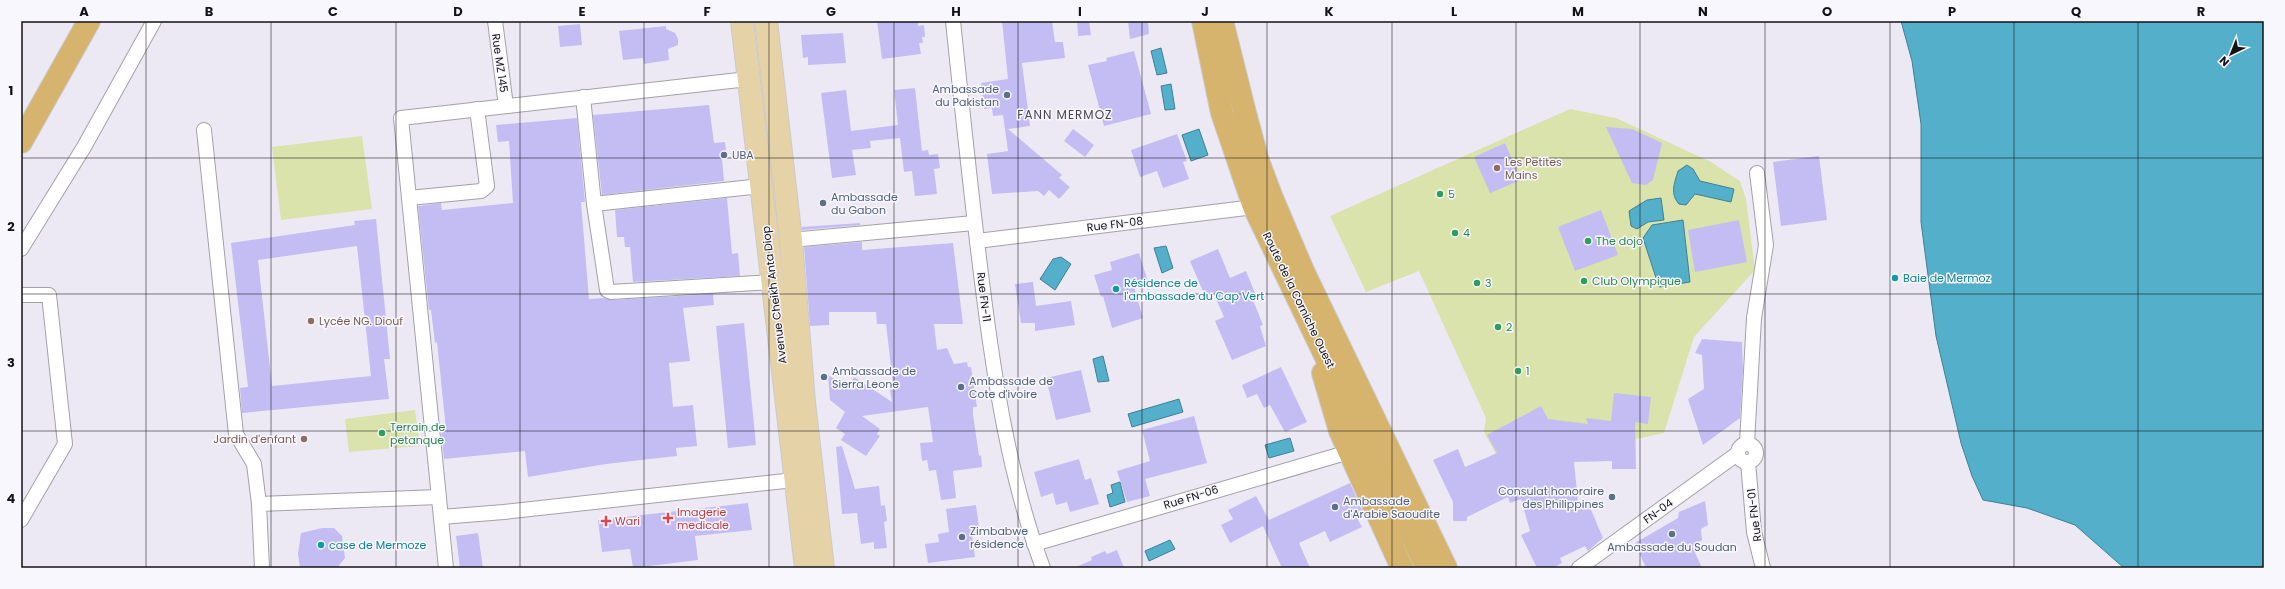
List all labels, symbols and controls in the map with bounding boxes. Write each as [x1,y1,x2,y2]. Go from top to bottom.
text: A [79,2,89,21]
text: B [205,2,214,21]
text: C [328,2,338,21]
text: D [453,2,463,21]
text: E [578,2,586,21]
text: F [703,2,711,21]
text: G [826,2,836,21]
text: H [951,2,961,21]
text: I [1078,2,1082,21]
text: J [1201,2,1209,21]
text: K [1324,2,1334,21]
text: L [1451,2,1457,21]
text: M [1572,2,1584,21]
text: N [1698,2,1708,21]
text: O [1822,2,1832,21]
text: P [1948,2,1956,21]
text: Q [2071,2,2081,21]
text: R [2197,2,2205,21]
street label: Rue MZ 145 [488,33,512,94]
north arrow [2211,34,2251,74]
text: N [2216,53,2233,70]
text: 1 [9,81,13,100]
place label: Ambassade du Pakistan [932,81,999,110]
marker: Ambassade du Pakistan [1002,90,1012,100]
district label: FANN MERMOZ [1017,106,1113,123]
place label: UBA [732,147,754,163]
marker: UBA [719,150,729,160]
place label: Les Petites Mains [1505,154,1562,183]
marker: Les Petites Mains [1492,163,1502,173]
place label: 5 [1448,186,1455,202]
place label: Ambassade du Gabon [831,189,898,218]
marker: 5 [1435,189,1445,199]
marker: Ambassade du Gabon [818,198,828,208]
street label: Rue FN-08 [1086,213,1144,235]
text: 2 [7,217,15,236]
street label: Avenue Cheikh Anta Diop [758,225,790,365]
place label: 4 [1463,225,1470,241]
marker: 4 [1450,228,1460,238]
street label: Route de la Corniche Ouest [1259,229,1339,371]
place label: The dojo [1596,233,1643,249]
marker: The dojo [1583,236,1593,246]
place label: Baie de Mermoz [1903,270,1991,286]
street label: Rue FN-11 [973,271,995,323]
place label: Club Olympique [1592,273,1681,289]
marker: Baie de Mermoz [1890,273,1900,283]
place label: Résidence de l'ambassade du Cap Vert [1124,275,1264,304]
place label: 3 [1485,275,1491,291]
marker: Club Olympique [1579,276,1589,286]
marker: 3 [1472,278,1482,288]
marker: Résidence de l'ambassade du Cap Vert [1111,284,1121,294]
place label: Lycée NG. Diouf [319,313,403,329]
marker: Lycée NG. Diouf [306,316,316,326]
place label: 2 [1506,319,1512,335]
marker: 2 [1493,322,1503,332]
text: 3 [7,353,15,372]
place label: Ambassade de Sierra Leone [832,363,916,392]
place label: 1 [1526,363,1530,379]
marker: 1 [1513,366,1523,376]
marker: Ambassade de Sierra Leone [819,372,829,382]
place label: Ambassade de Cote d'ivoire [969,373,1053,402]
marker: Ambassade de Cote d'ivoire [956,382,966,392]
place label: Terrain de petanque [390,419,446,448]
marker: Terrain de petanque [377,428,387,438]
place label: Jardin d'enfant [213,431,296,447]
marker: Jardin d'enfant [299,434,309,444]
street label: Rue FN-06 [1162,481,1220,513]
place label: Consulat honoraire des Philippines [1498,483,1604,512]
street label: Rue FN-01 [1743,488,1765,542]
text: 4 [7,489,16,508]
marker: Consulat honoraire des Philippines [1607,492,1617,502]
place label: Ambassade d'Arabie Saoudite [1343,493,1440,522]
street label: FN-04 [1640,495,1676,527]
marker: Ambassade d'Arabie Saoudite [1330,502,1340,512]
place label: Imagerie medicale [677,504,729,533]
marker: Imagerie medicale [662,512,674,524]
place label: Wari [615,513,640,529]
marker: Wari [600,515,612,527]
place label: Zimbabwe résidence [970,523,1028,552]
marker: Ambassade du Soudan [1667,529,1677,539]
marker: Zimbabwe résidence [957,532,967,542]
place label: case de Mermoze [329,537,427,553]
place label: Ambassade du Soudan [1607,539,1737,555]
marker: case de Mermoze [316,540,326,550]

